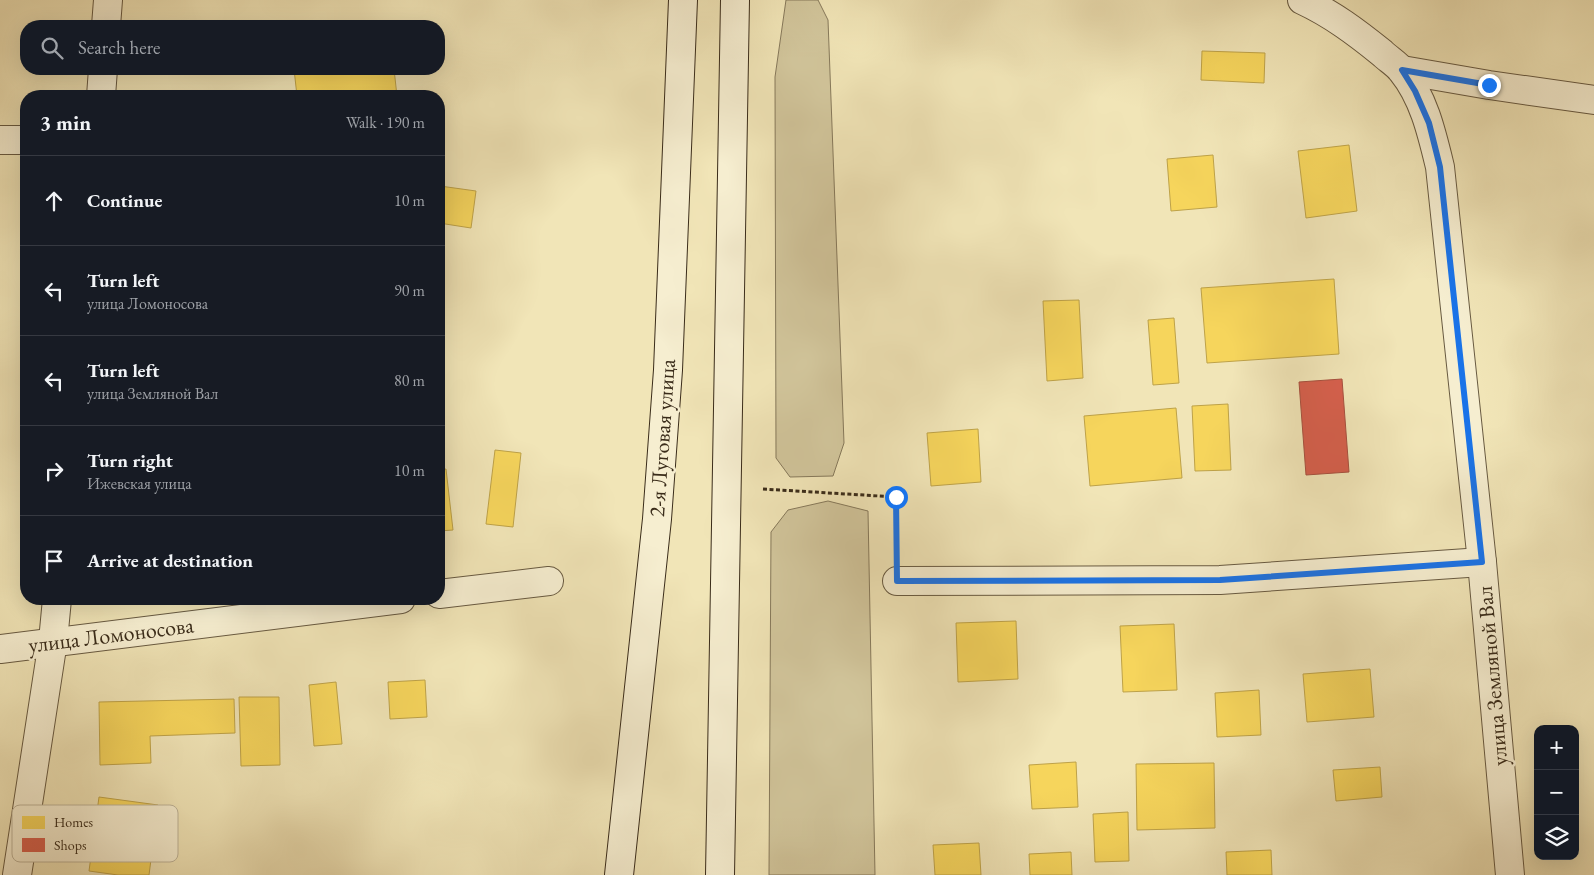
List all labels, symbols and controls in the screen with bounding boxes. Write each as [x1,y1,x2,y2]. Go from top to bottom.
search box [20,20,445,75]
icon: search [38,34,66,62]
text: Search here [78,35,160,60]
route end [1478,74,1501,97]
text: 3 min [40,109,91,136]
text: Walk · 190 m [346,112,425,133]
icon: ahead [40,187,68,215]
text: Continue [87,188,162,213]
text: 10 m [394,190,425,211]
text: Turn left [87,268,159,293]
icon: left [40,277,68,305]
text: 90 m [394,280,425,301]
text: улица Ломоносова [87,293,208,314]
text: Turn left [87,358,159,383]
street label: 2-я Луговая улица [642,358,682,518]
icon: left [40,367,68,395]
text: 80 m [394,370,425,391]
text: улица Земляной Вал [87,383,218,404]
text: Turn right [87,448,173,473]
icon: right [40,457,68,485]
text: 10 m [394,460,425,481]
text: Ижевская улица [87,473,192,494]
route start [885,486,908,509]
icon: arrive [40,547,68,575]
text: Arrive at destination [87,548,253,573]
street label: улица Земляной Вал [1470,584,1514,767]
street label: улица Ломоносова [27,610,196,660]
map controls [1534,725,1579,860]
button: + [1534,725,1579,770]
button: − [1534,770,1579,815]
legend [12,805,178,862]
text: Homes [54,813,94,831]
button: layers [1534,815,1579,860]
text: Shops [54,836,87,854]

